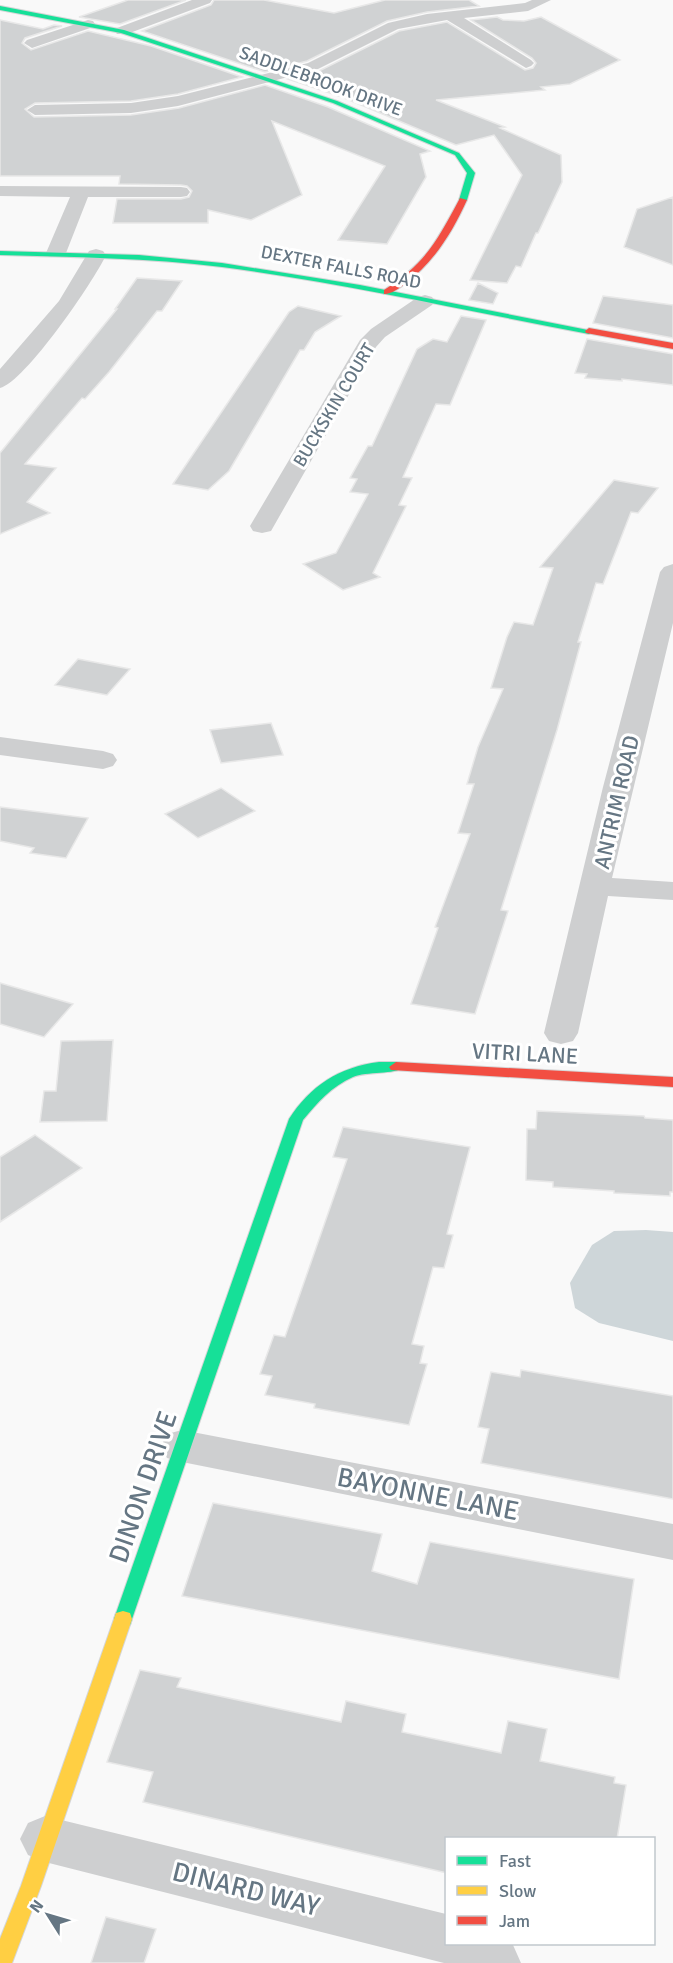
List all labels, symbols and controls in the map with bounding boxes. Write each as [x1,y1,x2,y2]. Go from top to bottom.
street label: SADDLEBROOK DRIVE [237,41,405,121]
street label: DEXTER FALLS ROAD [259,241,423,293]
street label: BUCKSKIN COURT [288,339,380,471]
street label: ANTRIM ROAD [588,733,645,872]
street label: VITRI LANE [471,1037,579,1070]
street label: DINON DRIVE [102,1407,185,1567]
street label: BAYONNE LANE [334,1461,521,1528]
legend [445,1837,655,1945]
text: Fast [499,1850,531,1872]
street label: DINARD WAY [169,1855,323,1924]
text: Slow [499,1880,536,1902]
north arrow [18,1885,78,1945]
text: N [25,1896,48,1917]
text: Jam [499,1910,530,1932]

